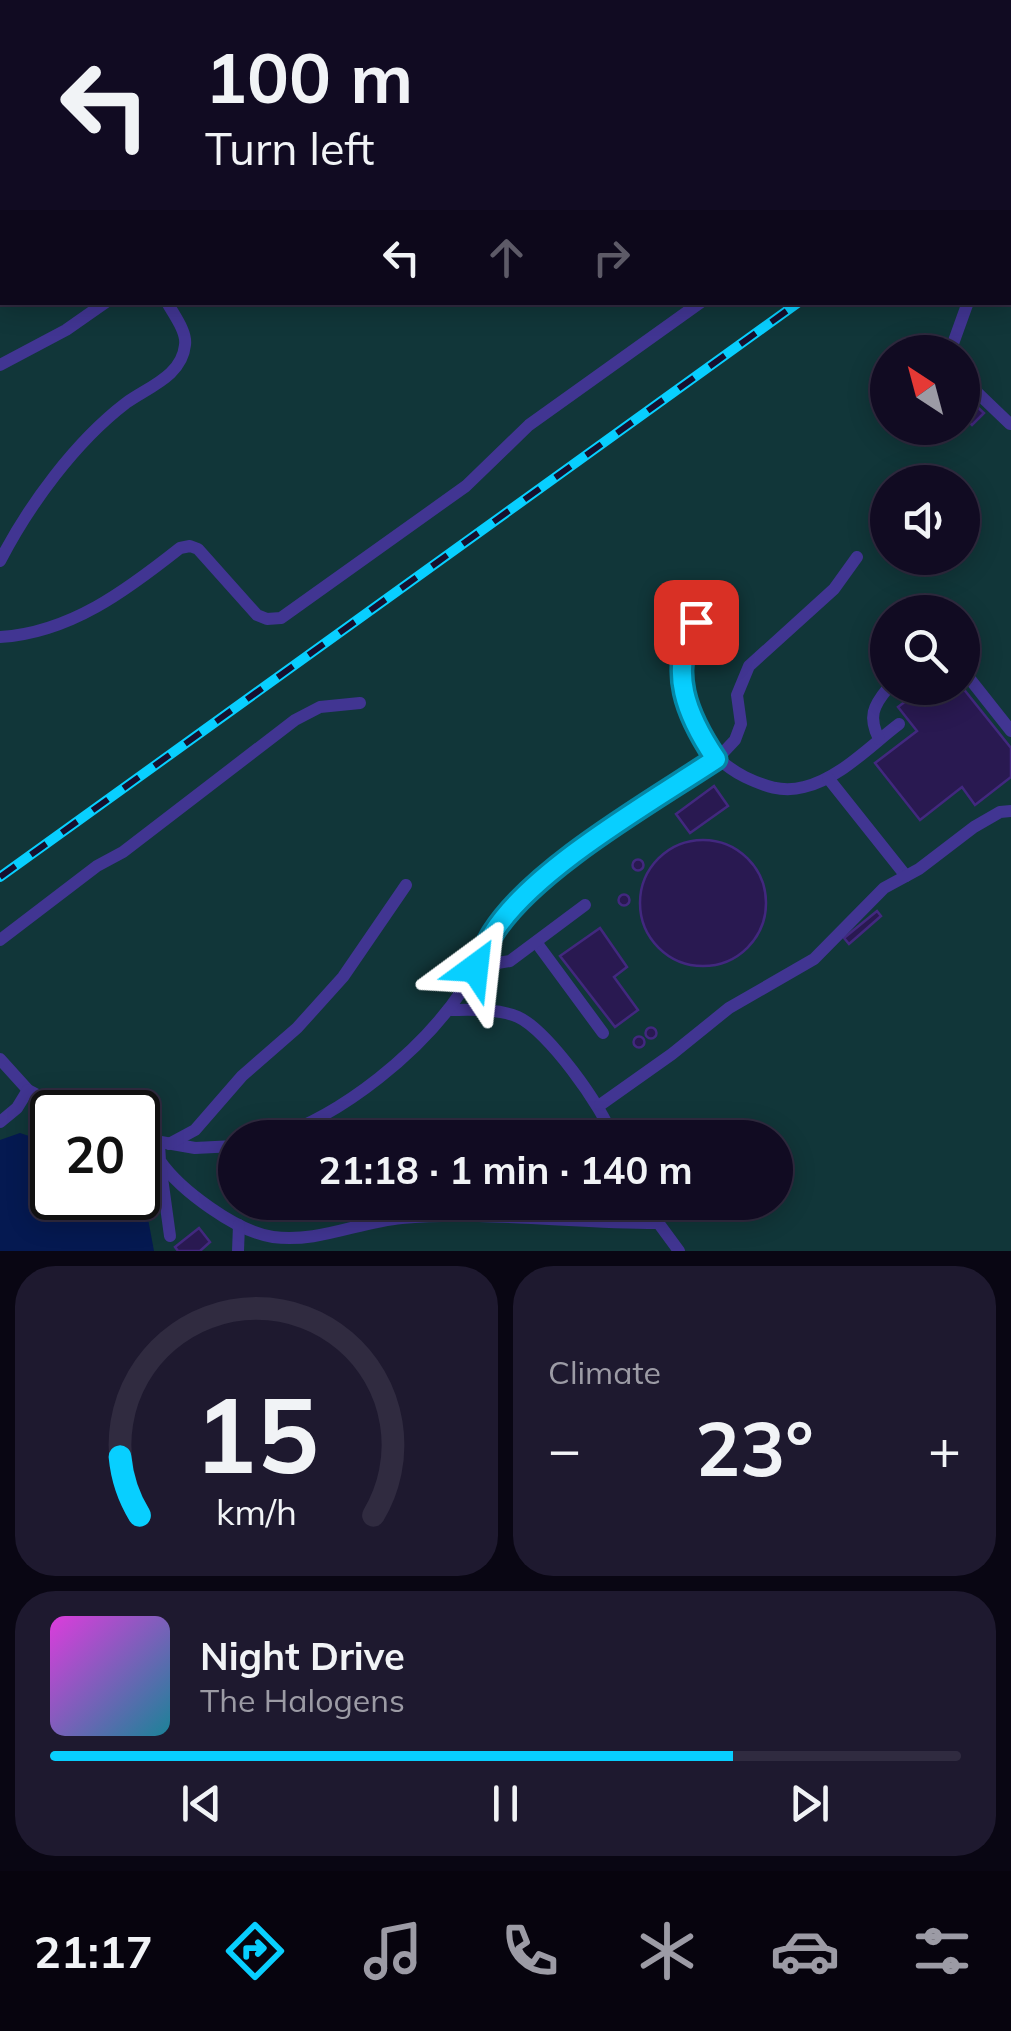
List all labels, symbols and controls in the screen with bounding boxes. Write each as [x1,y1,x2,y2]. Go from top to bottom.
text: 100 m [205,33,413,121]
icon: left [40,40,170,170]
text: Turn left [205,120,374,176]
icon: left [374,230,429,285]
icon: ahead [479,230,534,285]
icon: right [584,230,639,285]
north arrow [870,335,980,445]
map controls [870,335,980,705]
button: sound [870,465,980,575]
pin [654,580,739,665]
icon: arrive [669,595,724,650]
button: search [870,595,980,705]
position arrow [423,916,527,1020]
speed limit sign: 20 [30,1090,160,1220]
text: 21:18 · 1 min · 140 m [318,1146,693,1194]
text: Climate [548,1352,661,1392]
text: 15 [194,1368,319,1499]
text: 23° [695,1401,814,1495]
text: − [548,1414,581,1483]
text: + [928,1414,961,1483]
text: km/h [216,1489,297,1534]
text: Night Drive [200,1632,405,1680]
text: The Halogens [200,1680,405,1720]
icon: previous [174,1776,229,1831]
icon: pause [478,1776,533,1831]
icon: next [782,1776,837,1831]
icon: directions [220,1916,290,1986]
icon: music [358,1916,428,1986]
icon: phone [495,1916,565,1986]
icon: climate [632,1916,702,1986]
icon: car [770,1916,840,1986]
icon: filters [907,1916,977,1986]
text: 21:17 [34,1923,153,1979]

